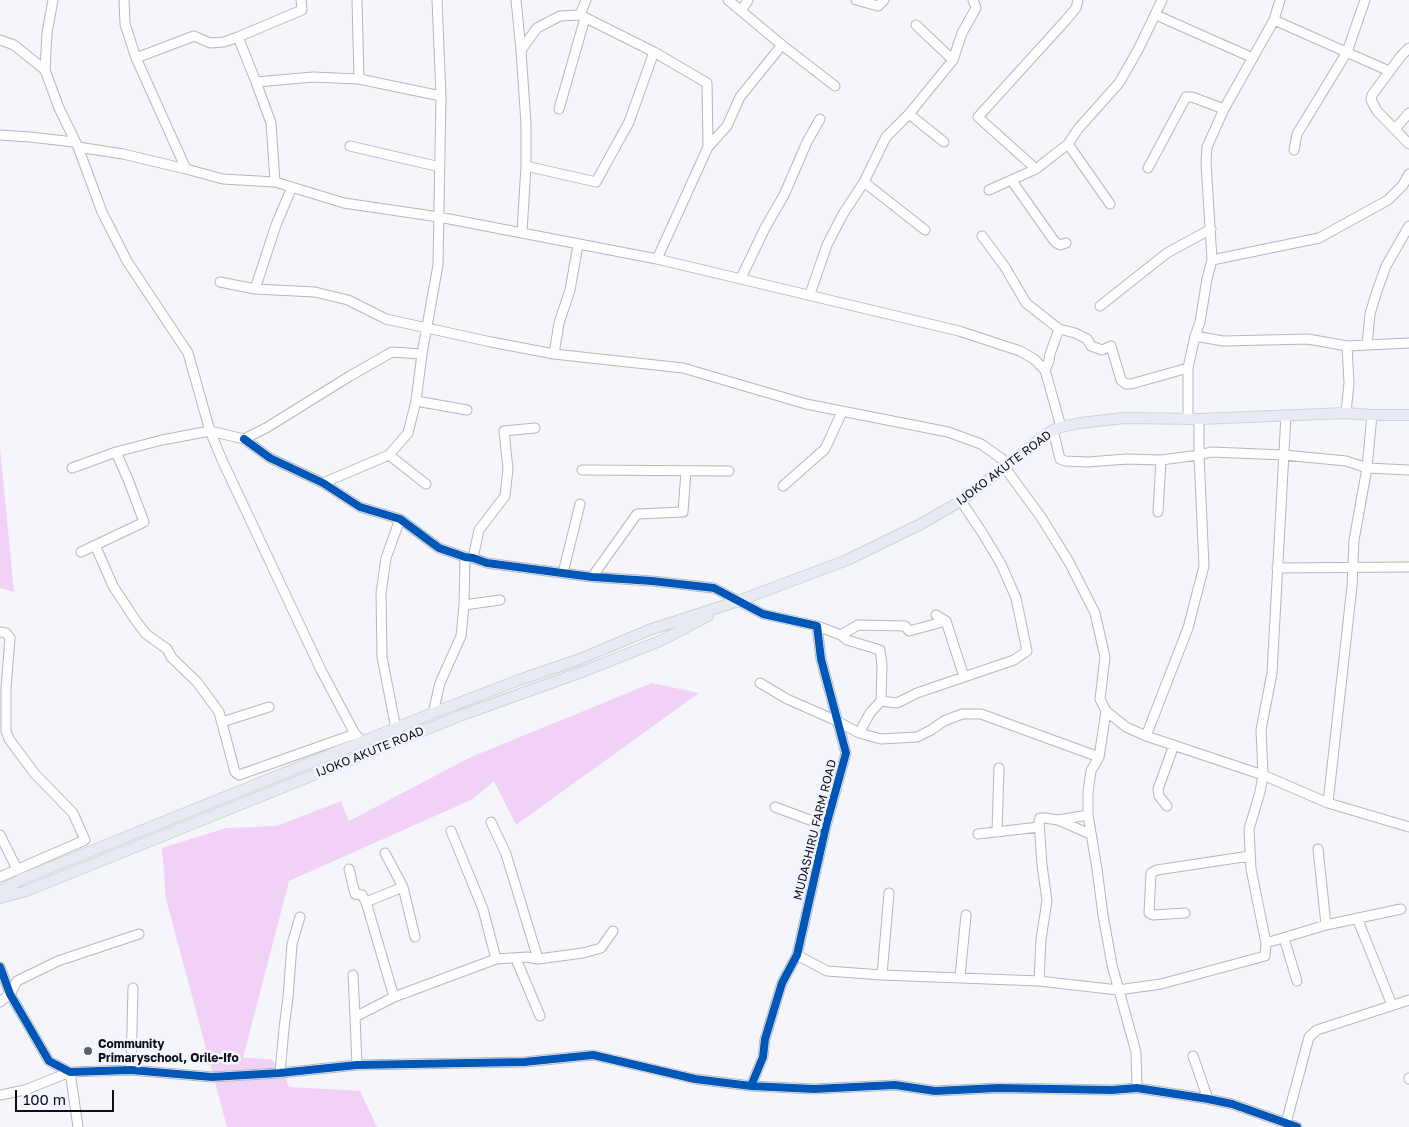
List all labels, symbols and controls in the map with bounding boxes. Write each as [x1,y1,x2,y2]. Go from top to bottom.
street label: IJOKO AKUTE ROAD [954,428,1054,508]
street label: IJOKO AKUTE ROAD [314,724,426,780]
street label: MUDASHIRU FARM ROAD [791,758,839,902]
place label: Community Primaryschool, Orile-Ifo [98,1037,239,1065]
marker: Community Primaryschool, Orile-Ifo [82,1045,94,1057]
scale bar [18,1080,116,1112]
text: 100 m [23,1090,66,1108]

